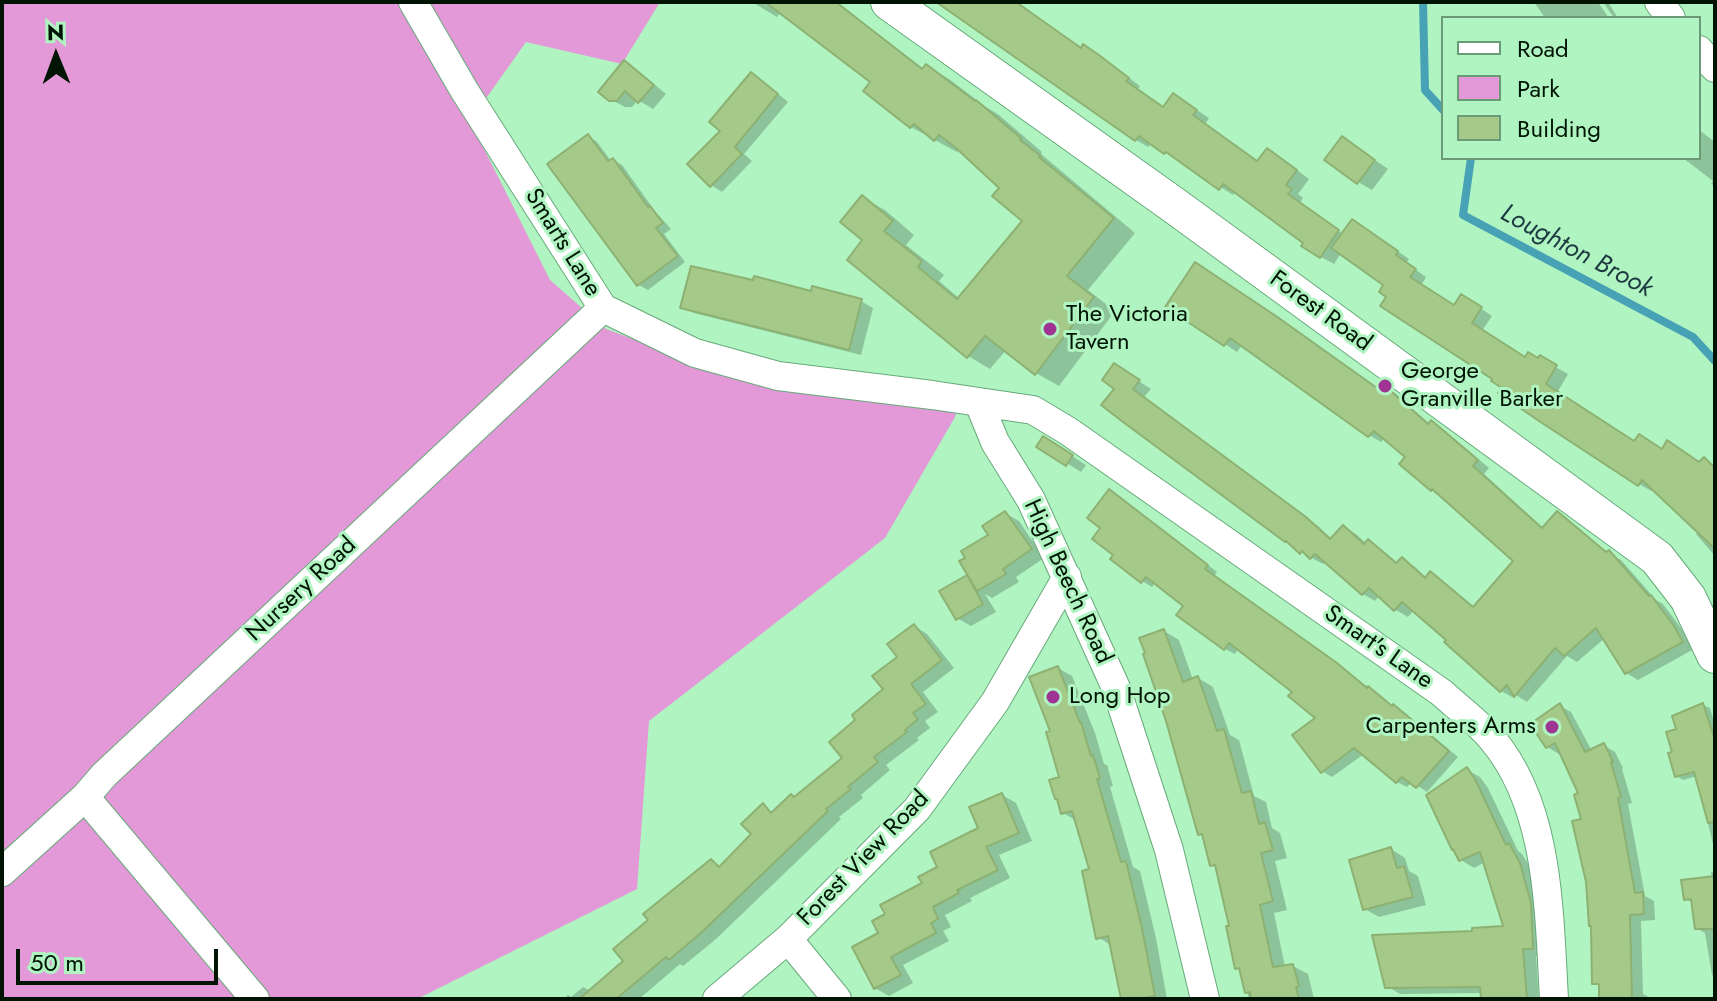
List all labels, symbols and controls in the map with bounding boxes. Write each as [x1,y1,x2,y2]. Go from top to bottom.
north arrow [16,16,96,96]
text: N [47,16,65,48]
legend [1441,16,1701,160]
text: Road [1517,31,1569,66]
text: Park [1517,71,1560,106]
text: Building [1517,111,1601,146]
street label: Smarts Lane [518,184,606,302]
water label: Loughton Brook [1495,199,1657,305]
street label: Forest Road [1263,265,1377,359]
place label: The Victoria Tavern [1066,301,1188,357]
marker: The Victoria Tavern [1041,320,1059,338]
place label: George Granville Barker [1401,358,1563,414]
marker: George Granville Barker [1376,377,1394,395]
street label: High Beech Road [1016,495,1118,669]
street label: Nursery Road [241,532,363,648]
street label: Smart's Lane [1318,600,1438,696]
place label: Long Hop [1069,683,1170,711]
marker: Long Hop [1044,688,1062,706]
place label: Carpenters Arms [1365,713,1536,741]
marker: Carpenters Arms [1543,718,1561,736]
street label: Forest View Road [792,785,936,933]
scale bar [20,933,222,983]
text: 50 m [30,945,84,980]

